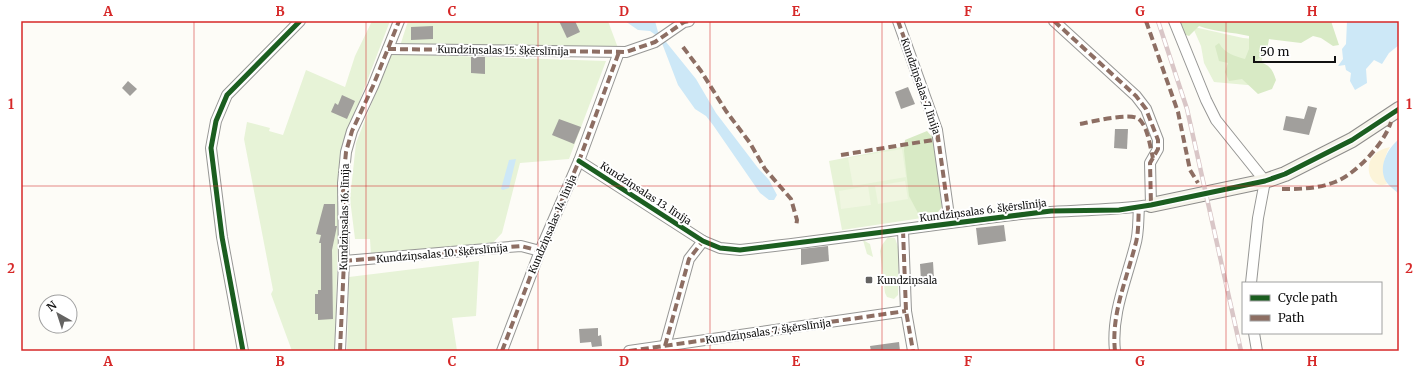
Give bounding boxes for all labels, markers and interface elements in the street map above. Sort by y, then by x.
text: A [102,3,113,20]
text: B [275,3,285,20]
text: C [448,3,457,20]
text: D [619,3,629,20]
text: E [792,3,801,20]
text: F [964,3,972,20]
text: G [1135,3,1145,20]
text: H [1307,3,1318,20]
street label: Kundziņsalas 7. līnija [898,36,943,137]
scale bar [1254,38,1335,64]
street label: Kundziņsalas 15. šķērslīnija [437,43,569,58]
text: 50 m [1260,44,1289,59]
text: 1 [8,96,14,113]
text: 1 [1406,96,1412,113]
street label: Kundziņsalas 13. līnija [598,159,694,228]
street label: Kundziņsalas 16. līnija [337,163,352,270]
street label: Kundziņsalas 14. līnija [526,172,580,276]
street label: Kundziņsalas 6. šķērslīnija [919,196,1048,225]
street label: Kundziņsalas 10. šķērslīnija [376,241,509,266]
text: 2 [7,260,15,277]
text: 2 [1405,260,1413,277]
place label: Kundziņsala [877,274,938,287]
marker: Kundziņsala [864,275,874,285]
legend [1242,282,1382,334]
text: Cycle path [1278,290,1338,305]
north arrow [38,294,78,334]
text: N [44,298,60,314]
text: Path [1278,310,1304,325]
street label: Kundziņsalas 7. šķērslīnija [705,316,832,347]
text: A [102,353,113,370]
text: B [275,353,285,370]
text: C [448,353,457,370]
text: D [619,353,629,370]
text: E [792,353,801,370]
text: F [964,353,972,370]
text: G [1135,353,1145,370]
text: H [1307,353,1318,370]

